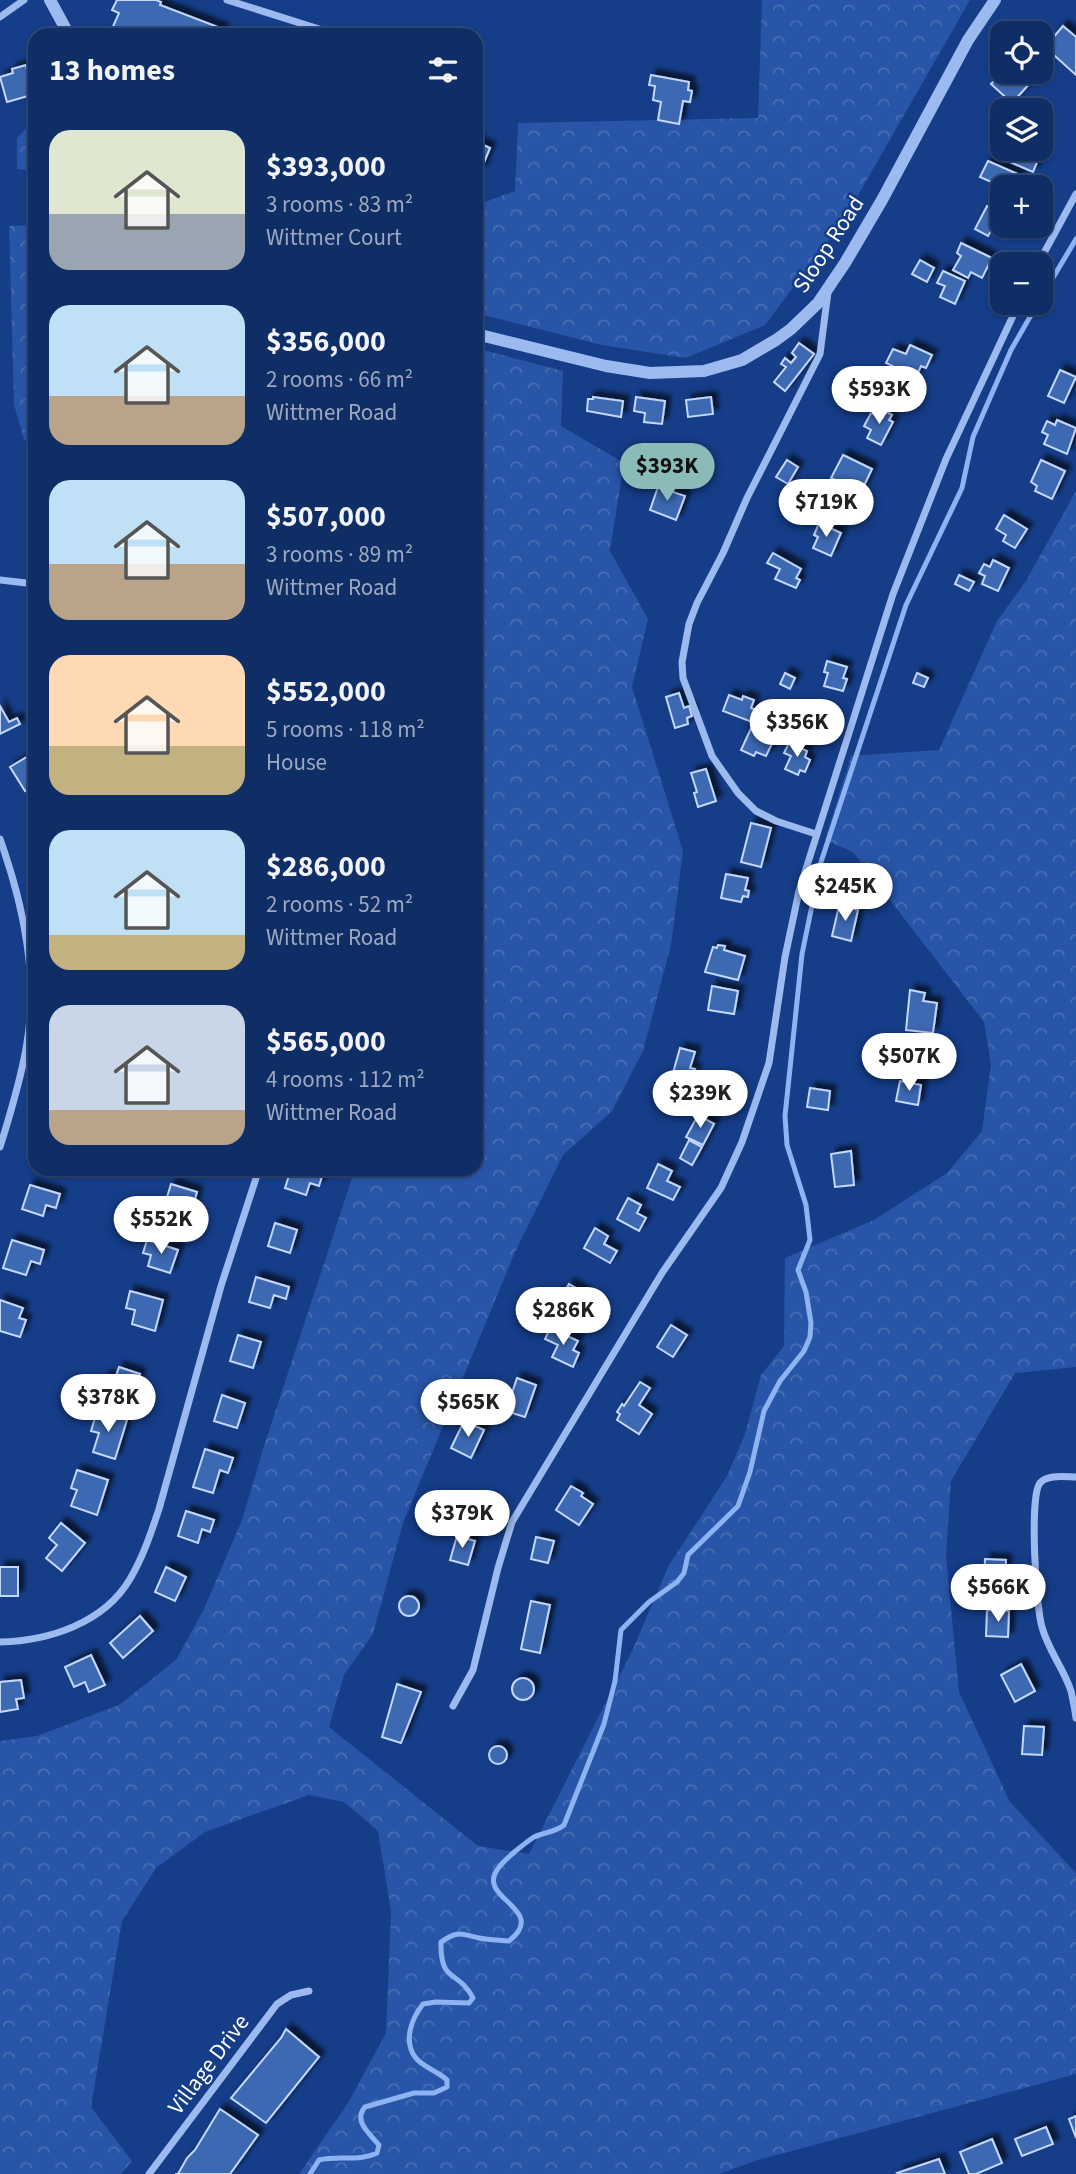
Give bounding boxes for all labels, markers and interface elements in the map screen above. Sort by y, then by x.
map controls [990,21,1053,315]
button: locate [990,21,1053,84]
text: 13 homes [49,49,175,92]
icon: filters [424,51,462,89]
button: layers [990,98,1053,161]
text: $393,000 [266,145,386,188]
icon: home [105,158,189,242]
button: + [990,175,1053,238]
text: 3 rooms · 83 m² [266,188,413,221]
street label: Sloop Road [785,189,872,299]
text: Wittmer Court [266,221,402,254]
button: − [990,252,1053,315]
text: $356,000 [266,320,386,363]
icon: home [105,333,189,417]
text: 2 rooms · 66 m² [266,363,413,396]
pin: $593K [830,366,928,426]
text: $593K [848,372,910,405]
text: Wittmer Road [266,396,397,429]
pin: $393K [618,444,716,503]
text: $393K [636,449,698,482]
pin: $719K [777,480,875,539]
text: $719K [795,485,857,518]
text: $507,000 [266,495,386,538]
icon: home [105,508,189,592]
text: 3 rooms · 89 m² [266,538,413,571]
text: Wittmer Road [266,571,397,604]
text: $552,000 [266,670,386,713]
icon: home [105,683,189,767]
pin: $356K [748,700,846,759]
text: $356K [766,705,828,738]
text: 5 rooms · 118 m² [266,713,425,746]
text: House [266,746,327,779]
text: $286,000 [266,845,386,888]
icon: home [105,858,189,942]
pin: $245K [796,864,894,923]
text: $245K [814,869,876,902]
text: 2 rooms · 52 m² [266,888,413,921]
text: Wittmer Road [266,921,397,954]
text: $565,000 [266,1020,386,1063]
icon: home [105,1033,189,1117]
pin: $507K [860,1034,958,1093]
text: $507K [878,1039,940,1072]
text: 4 rooms · 112 m² [266,1063,425,1096]
pin: $239K [651,1070,749,1130]
text: $239K [669,1076,731,1109]
text: Wittmer Road [266,1096,397,1129]
pin: $552K [112,1196,210,1256]
text: $552K [130,1202,192,1235]
pin: $286K [514,1288,612,1347]
text: $286K [532,1293,594,1326]
pin: $378K [59,1374,157,1434]
text: $378K [77,1380,139,1413]
pin: $565K [419,1380,517,1439]
text: $565K [437,1385,499,1418]
pin: $379K [413,1490,511,1550]
text: $379K [431,1496,493,1529]
pin: $566K [949,1564,1047,1624]
text: $566K [967,1570,1029,1603]
street label: Village Drive [160,2007,257,2121]

